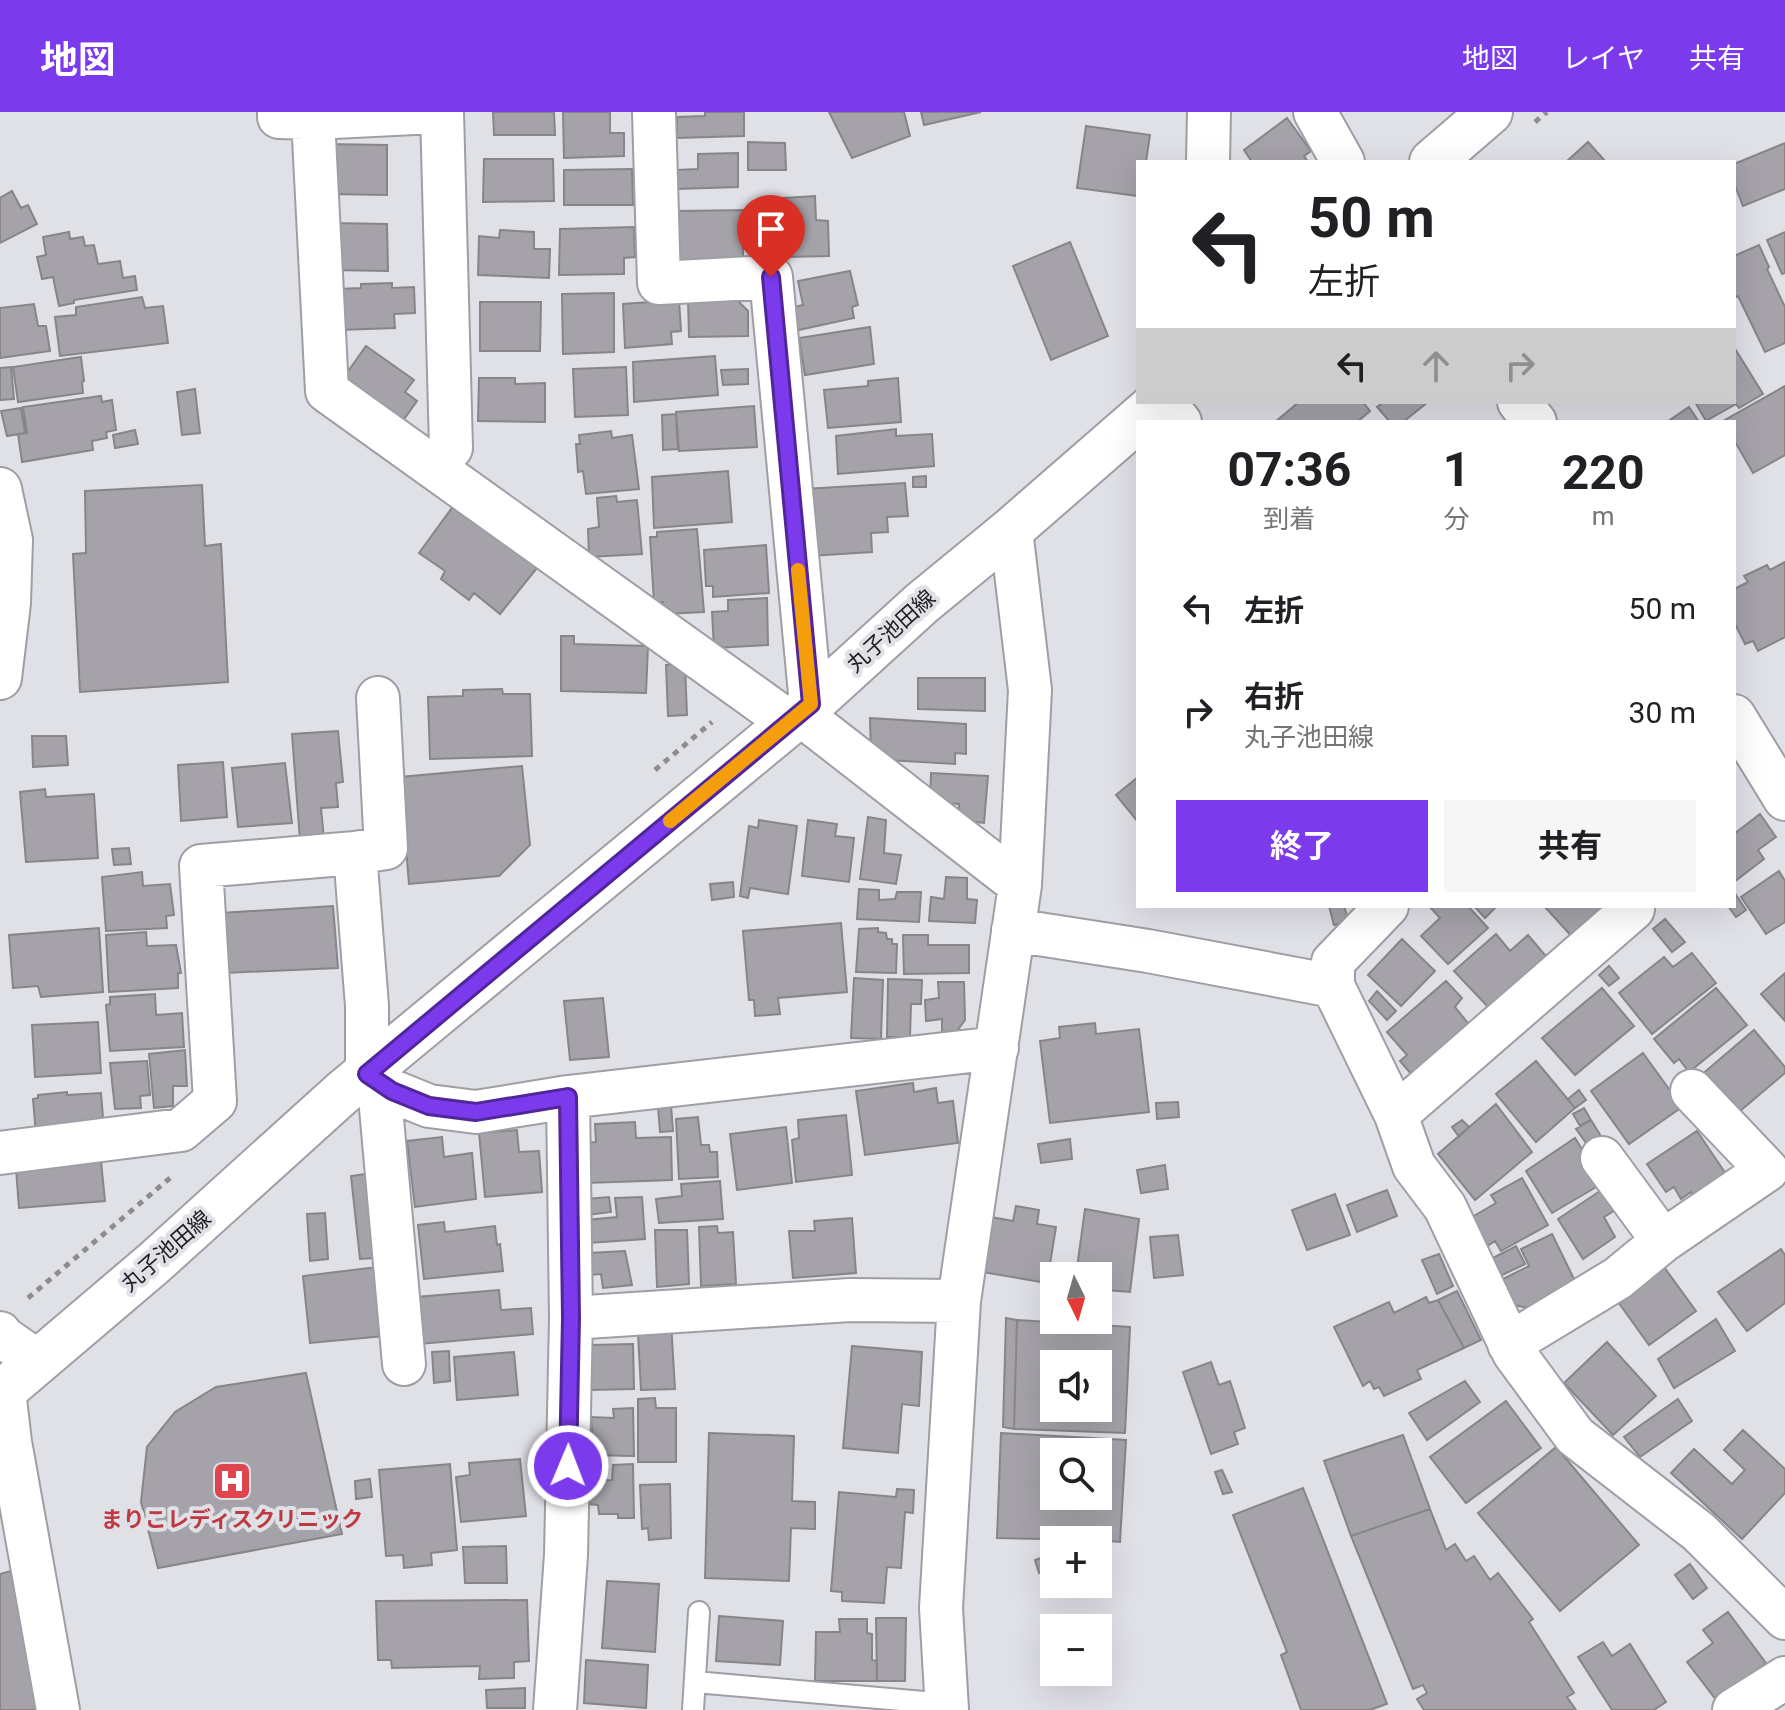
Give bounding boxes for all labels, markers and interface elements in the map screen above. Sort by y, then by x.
text: 地図 [40,38,116,82]
text: 地図 [1462,42,1518,75]
text: レイヤ [1562,42,1645,75]
text: 共有 [1689,42,1745,75]
text: 50 m [1308,185,1435,251]
icon: left [1176,192,1280,296]
pin [737,195,805,277]
icon: arrive [749,207,793,251]
text: 左折 [1308,261,1380,303]
icon: left [1330,344,1374,388]
icon: ahead [1414,344,1458,388]
icon: right [1498,344,1542,388]
text: 07:36 [1228,441,1351,498]
text: 1 [1443,441,1470,498]
text: 220 [1562,444,1644,501]
text: m [1592,501,1615,531]
text: 到着 [1263,504,1315,534]
text: 分 [1444,504,1470,534]
street label: 丸子池田線 [842,585,940,677]
icon: left [1176,586,1220,630]
text: 50 m [1629,591,1696,626]
text: 左折 [1244,593,1304,628]
text: 右折 [1244,679,1304,714]
icon: right [1176,690,1220,734]
text: 30 m [1629,695,1696,730]
text: 丸子池田線 [1244,722,1374,752]
button: 終了 [1176,800,1428,892]
button: 共有 [1444,800,1696,892]
street label: 丸子池田線 [116,1205,216,1297]
north arrow [1040,1262,1112,1334]
map controls [1040,1262,1112,1686]
button: sound [1040,1350,1112,1422]
position arrow [526,1424,610,1508]
button: search [1040,1438,1112,1510]
hospital icon: まりこレディスクリニック [211,1460,253,1502]
place label: まりこレディスクリニック [101,1507,363,1532]
button: + [1040,1526,1112,1598]
button: − [1040,1614,1112,1686]

